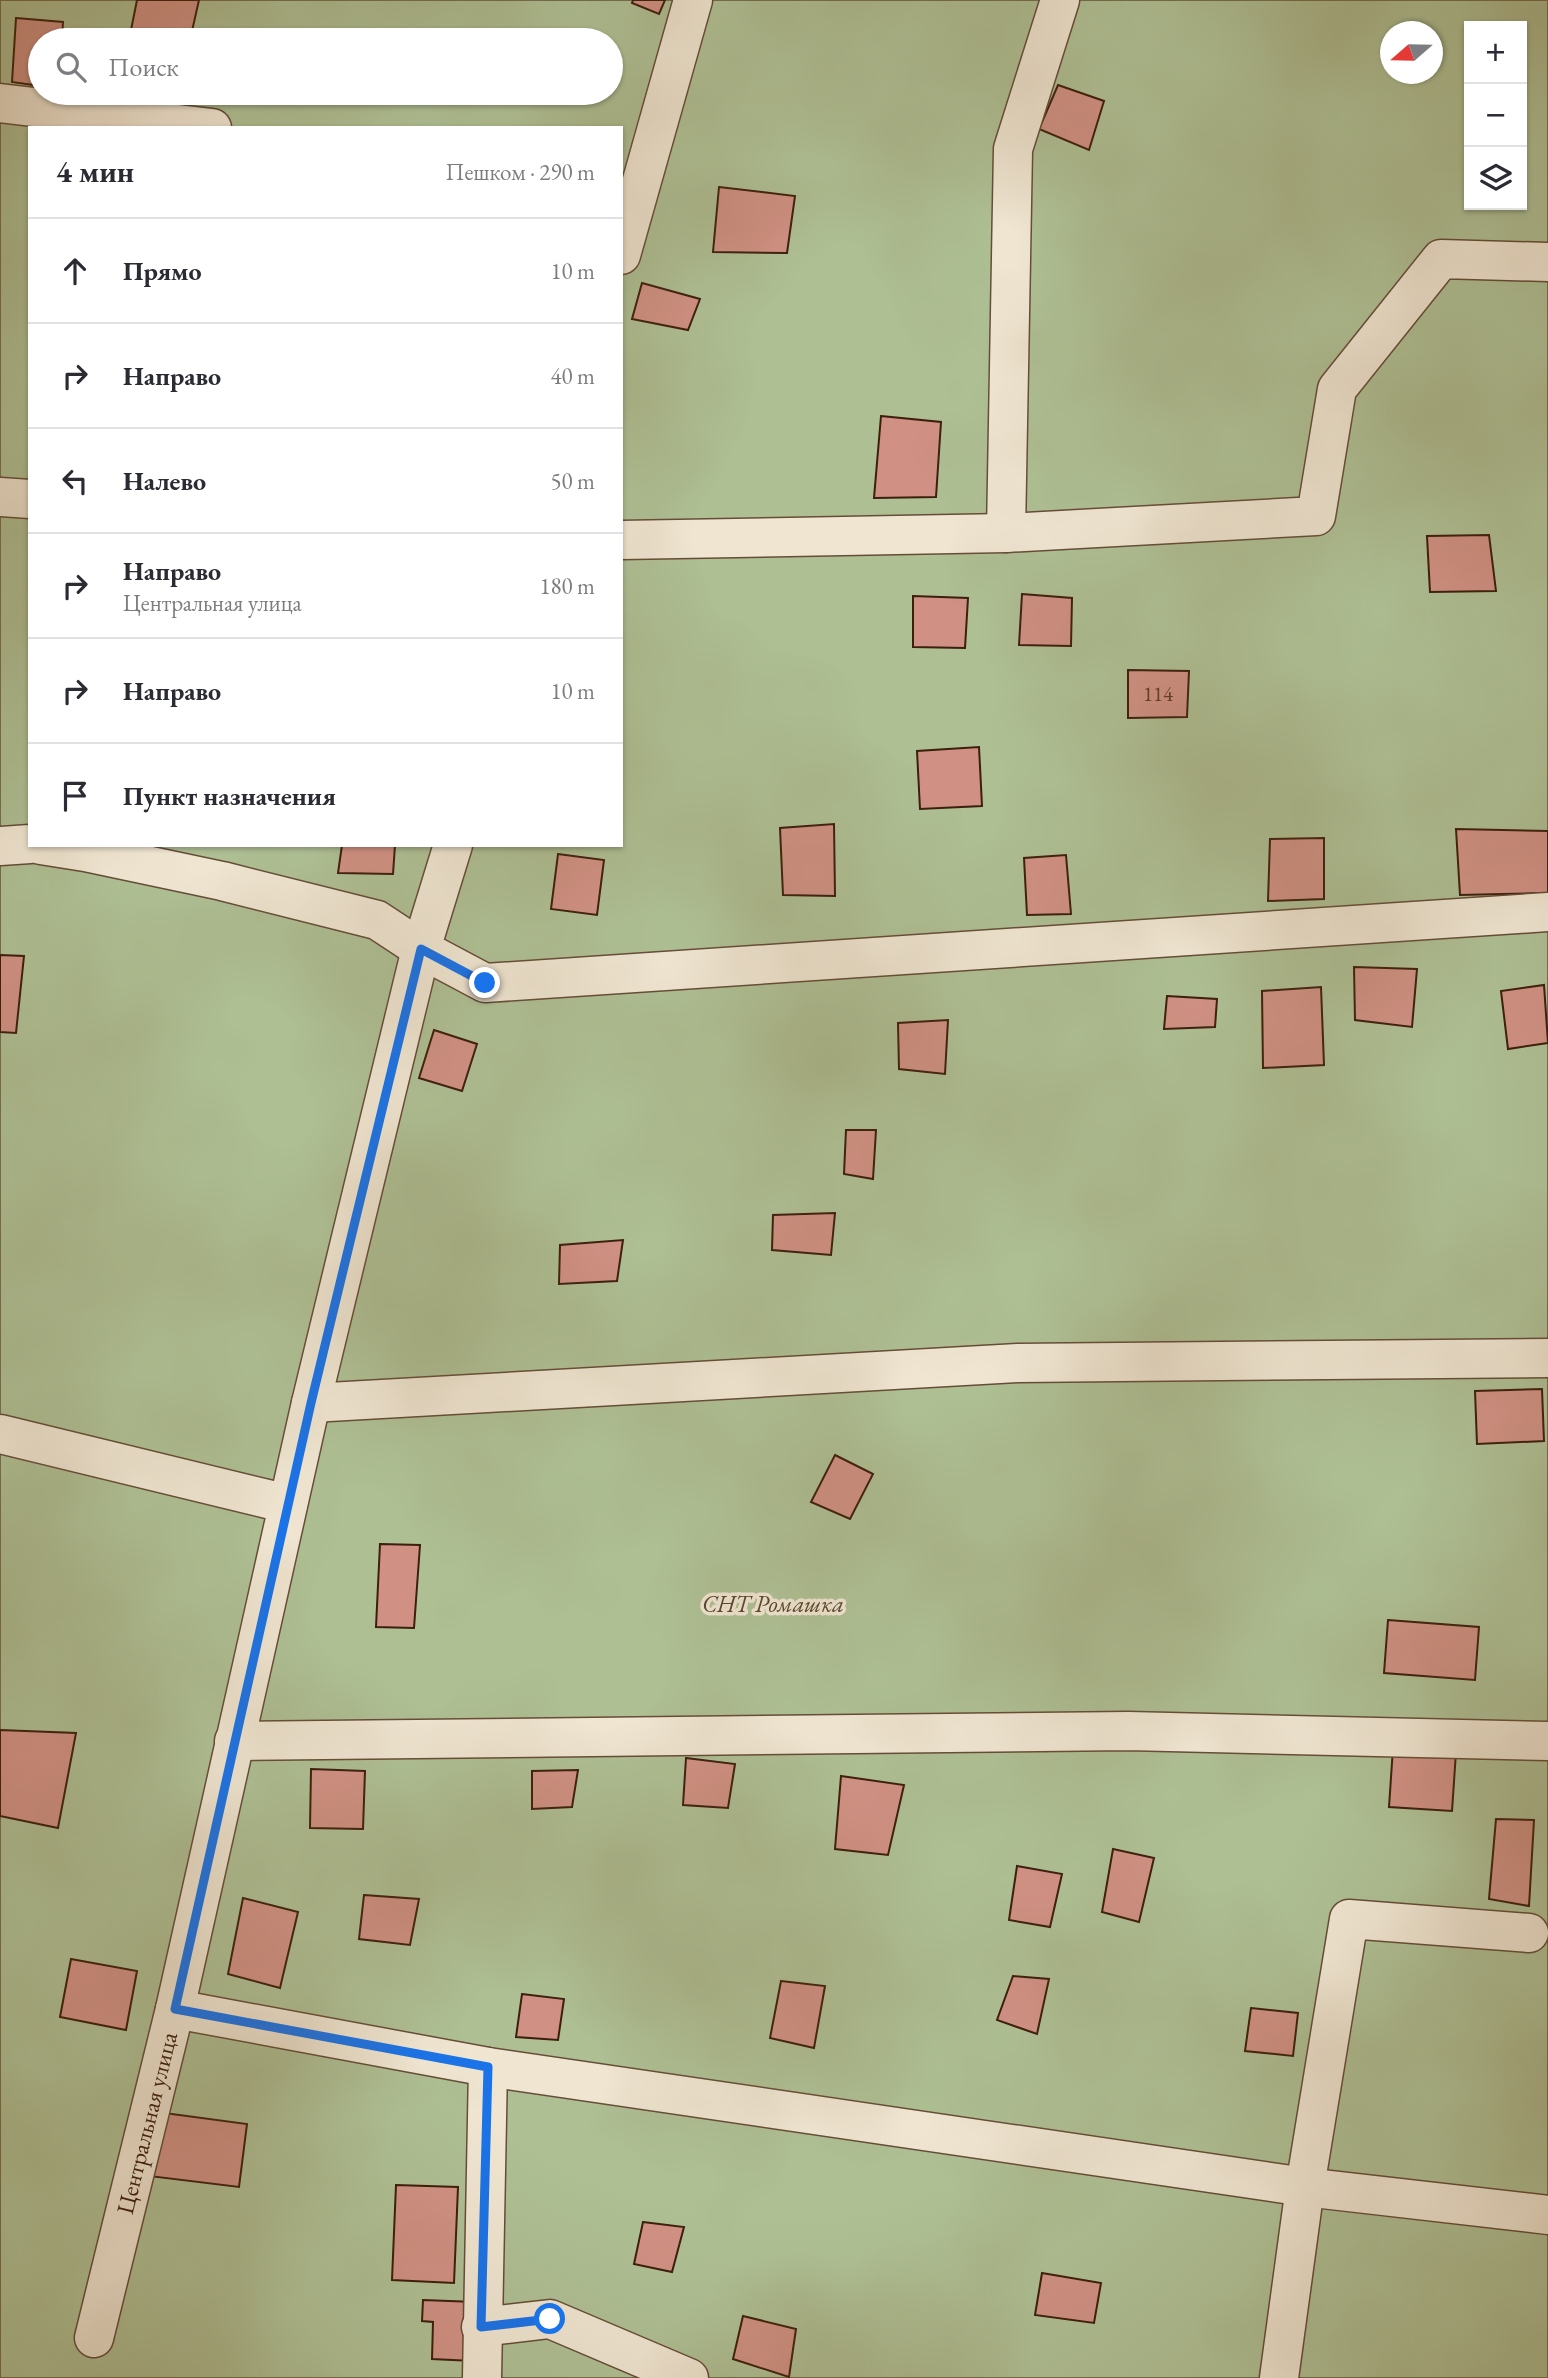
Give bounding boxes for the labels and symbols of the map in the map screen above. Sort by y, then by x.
north arrow [1380,21,1443,84]
house number: 114 [1143,680,1174,707]
route end [469,967,500,998]
park label: СНТ Ромашка [702,1588,844,1619]
street label: Центральная улица [109,2028,184,2217]
route start [534,2303,565,2334]

